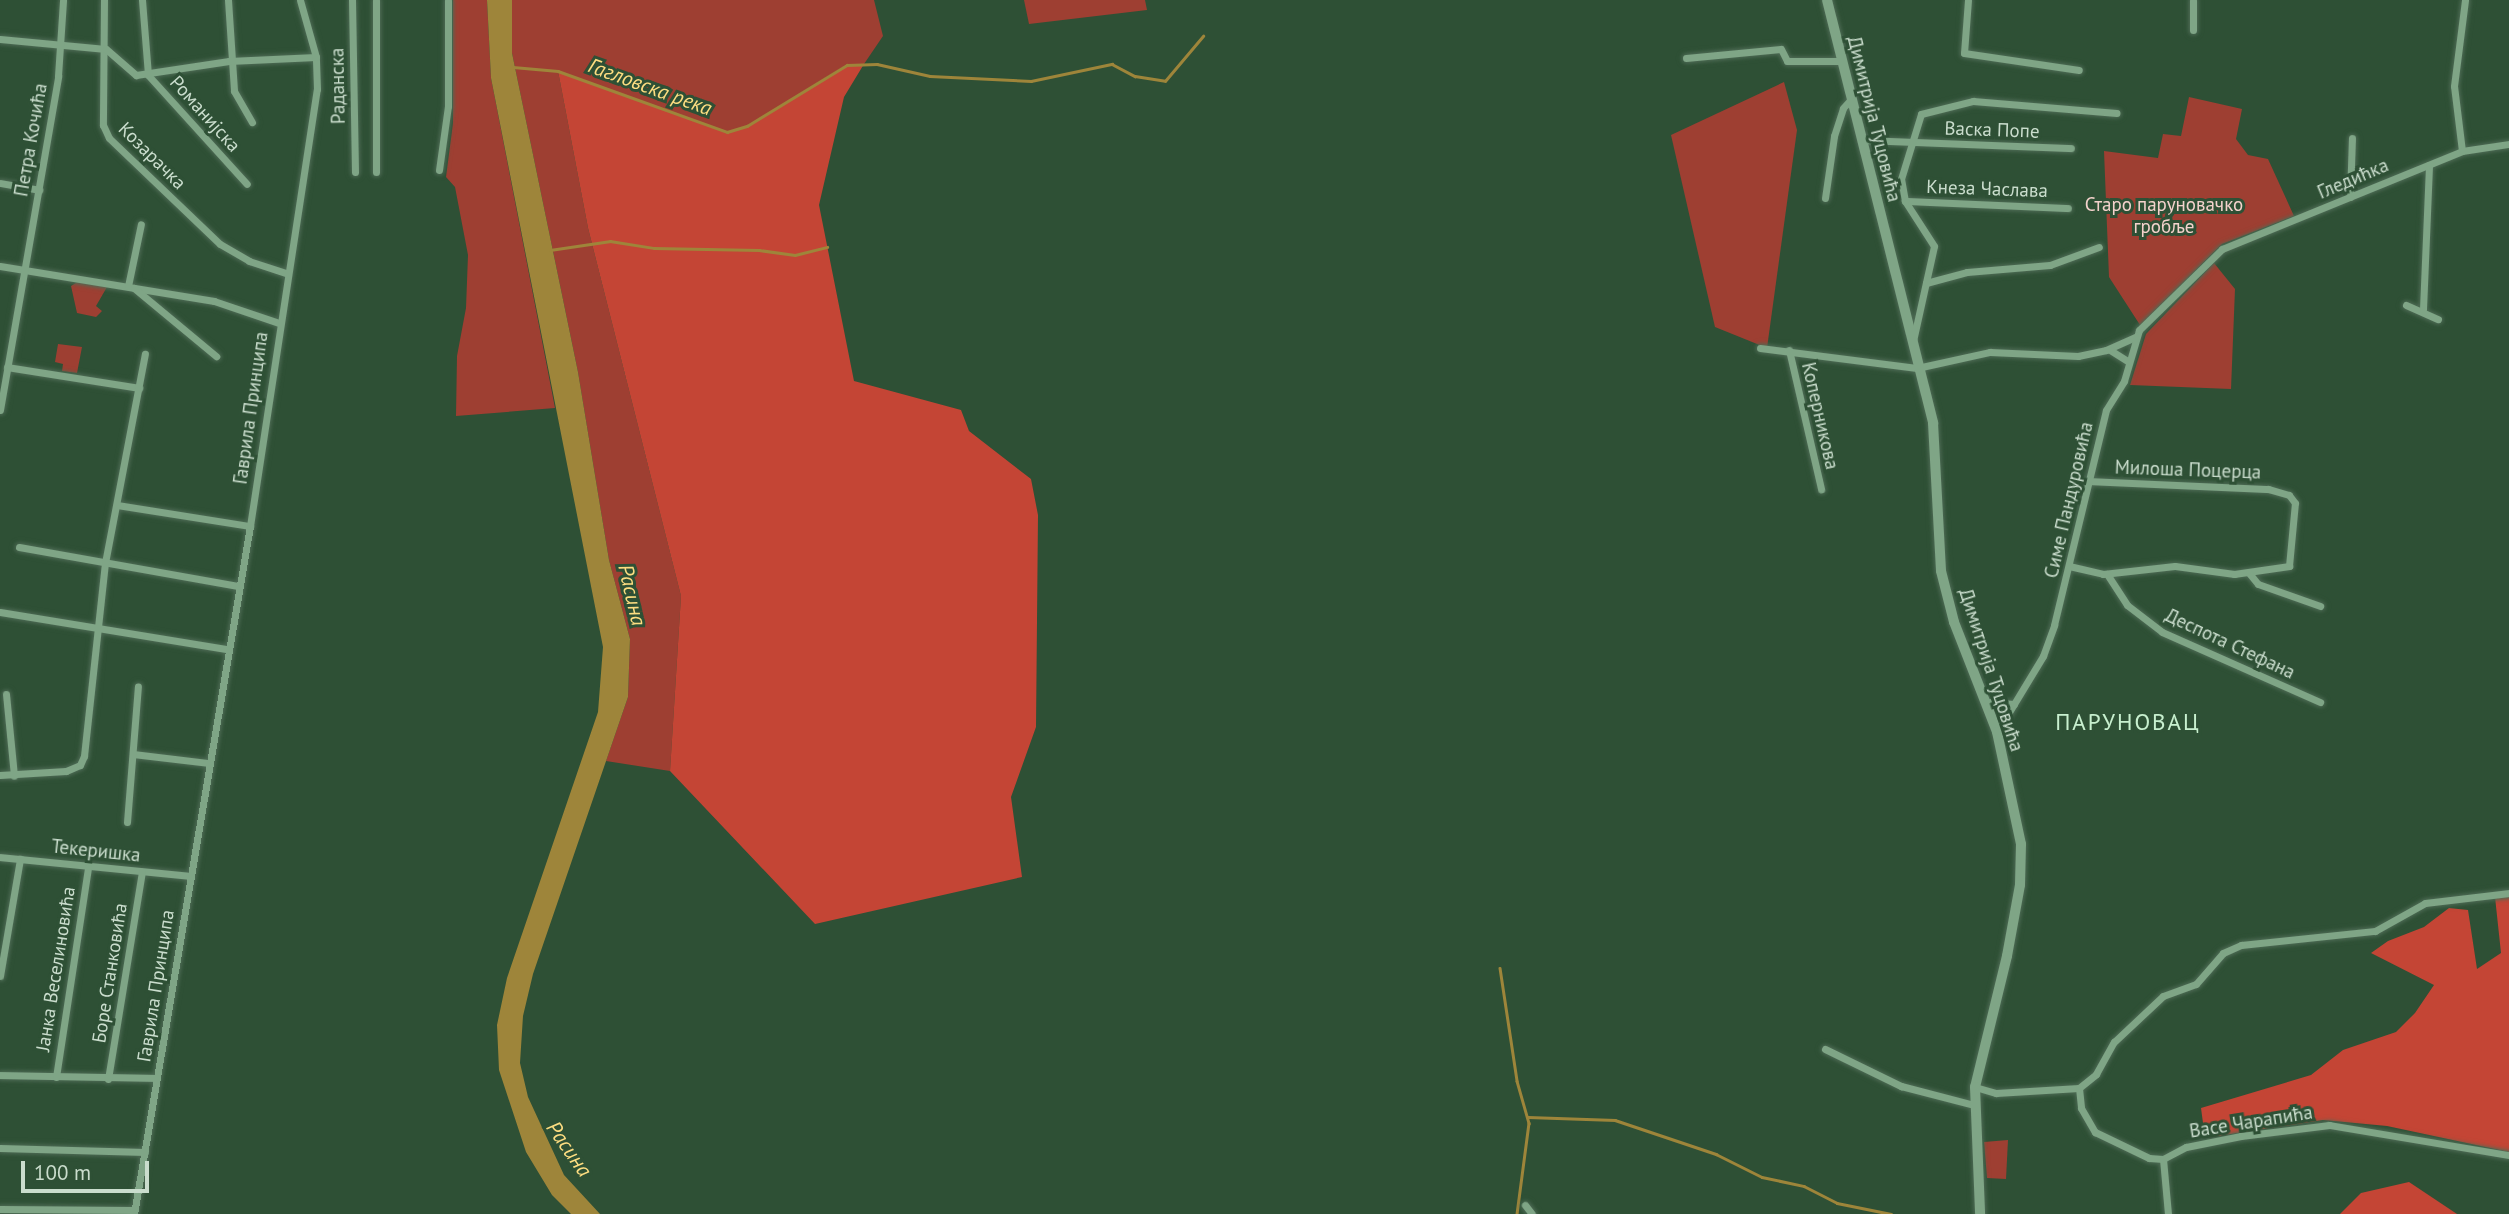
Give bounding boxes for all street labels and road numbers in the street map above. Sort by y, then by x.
street label: Димитрија Туцовића [1842,33,1906,205]
street label: Раданска [326,48,350,124]
street label: Романијска [165,71,245,157]
street label: Петра Кочића [10,82,52,198]
street label: Васка Попе [1944,117,2040,143]
street label: Козарачка [114,118,190,194]
street label: Гледићка [2314,154,2392,204]
street label: Кнеза Часлава [1926,175,2048,203]
street label: Гаврила Принципа [229,330,273,486]
street label: Коперникова [1797,360,1843,472]
street label: Симе Пандуровића [2040,420,2098,580]
street label: Милоша Поцерца [2114,456,2262,484]
street label: Димитрија Туцовића [1954,585,2028,755]
street label: Деспота Стефана [2161,604,2299,684]
street label: Текеришка [50,835,142,867]
street label: Јанка Веселиновића [32,885,80,1053]
street label: Боре Станковића [88,901,132,1045]
street label: Гаврила Принципа [133,908,179,1064]
street label: Васе Чарапића [2188,1101,2314,1143]

